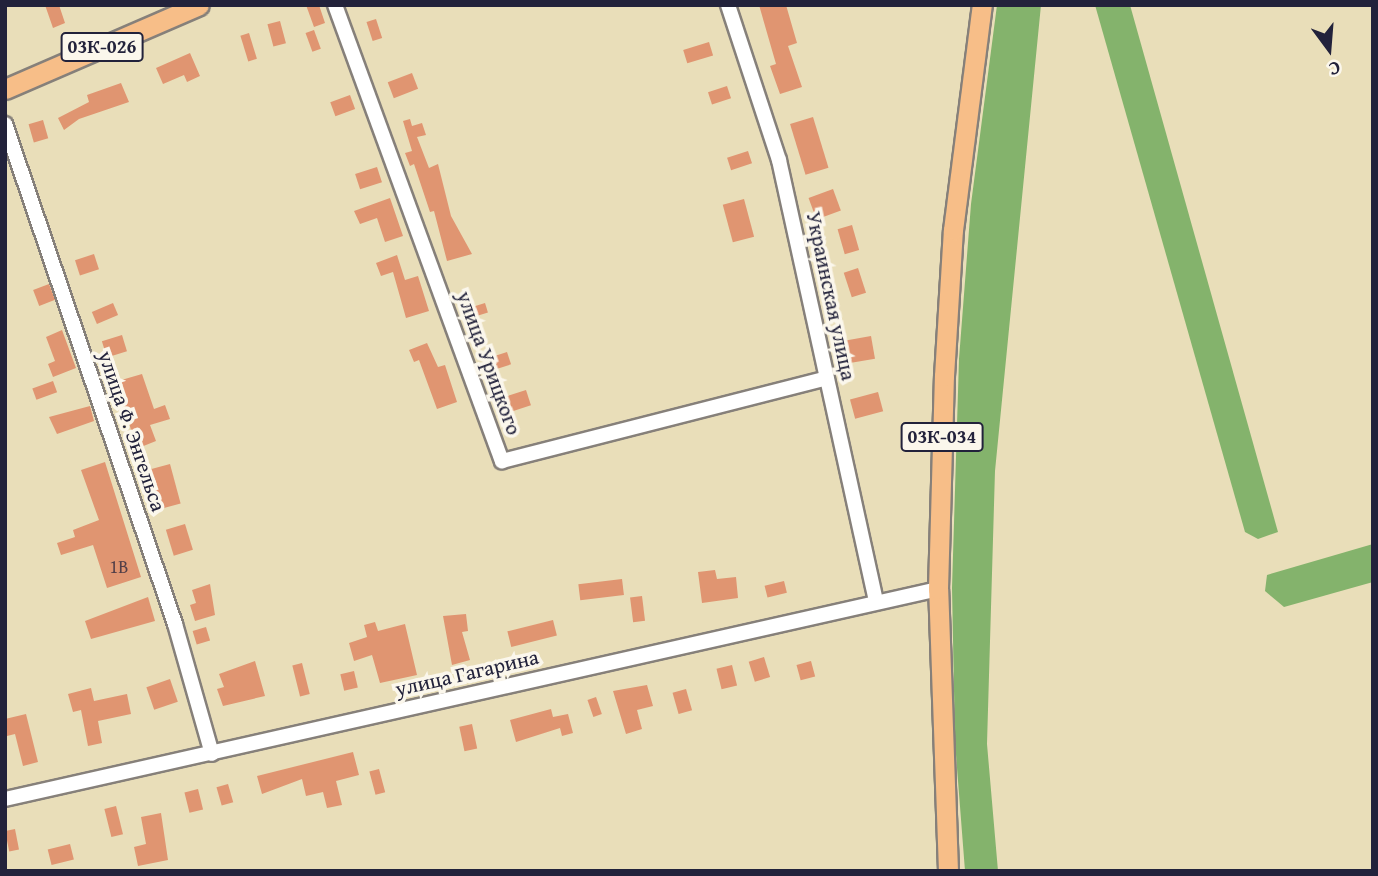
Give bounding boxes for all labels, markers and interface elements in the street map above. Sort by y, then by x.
north arrow [1294,14,1364,84]
road number: 03К-026 [60,32,144,62]
text: С [1326,54,1344,84]
street label: Украинская улица [801,209,861,383]
street label: улица Урицкого [451,288,527,438]
street label: улица Ф. Энгельса [93,347,171,515]
road number: 03К-034 [900,422,984,452]
house number: 1В [110,556,128,578]
street label: улица Гагарина [393,644,541,702]

